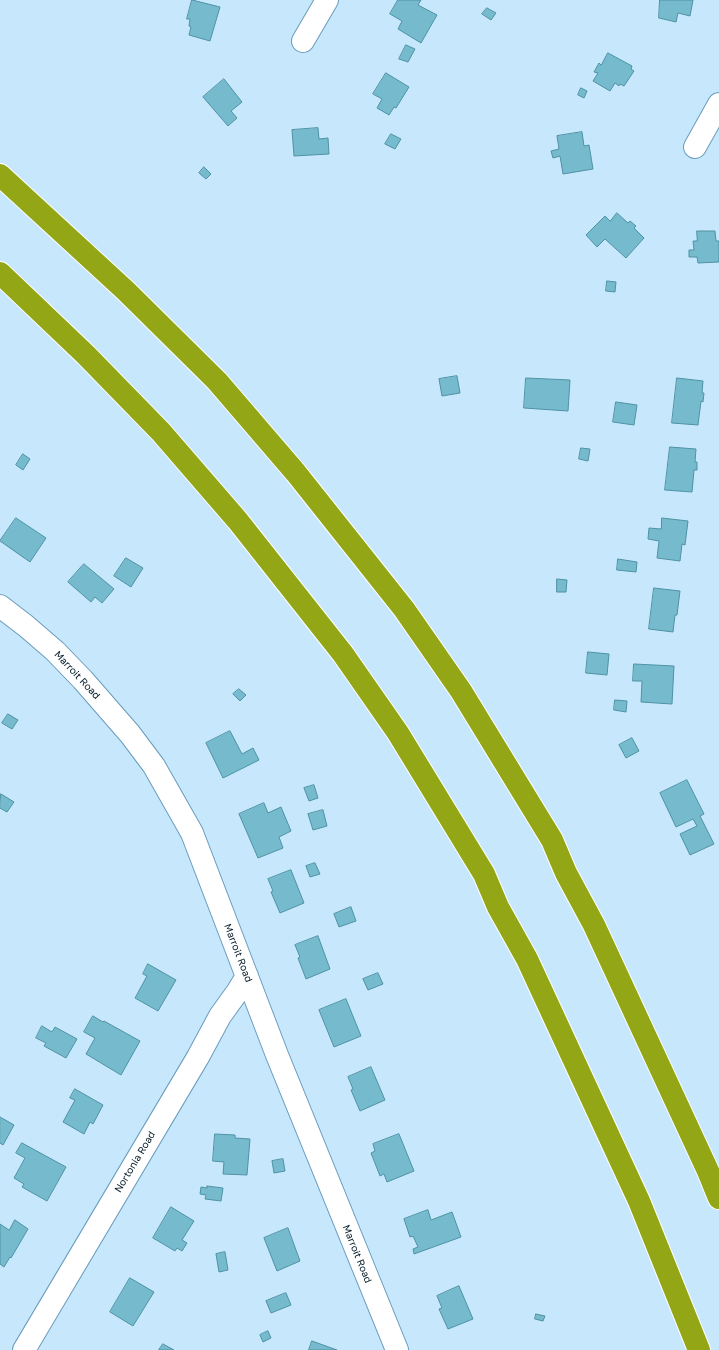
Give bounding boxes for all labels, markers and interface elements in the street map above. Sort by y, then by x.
street label: Marroit Road [52,648,102,702]
street label: Marroit Road [221,922,255,984]
street label: Nortonia Road [112,1129,158,1195]
street label: Marroit Road [340,1223,374,1285]

